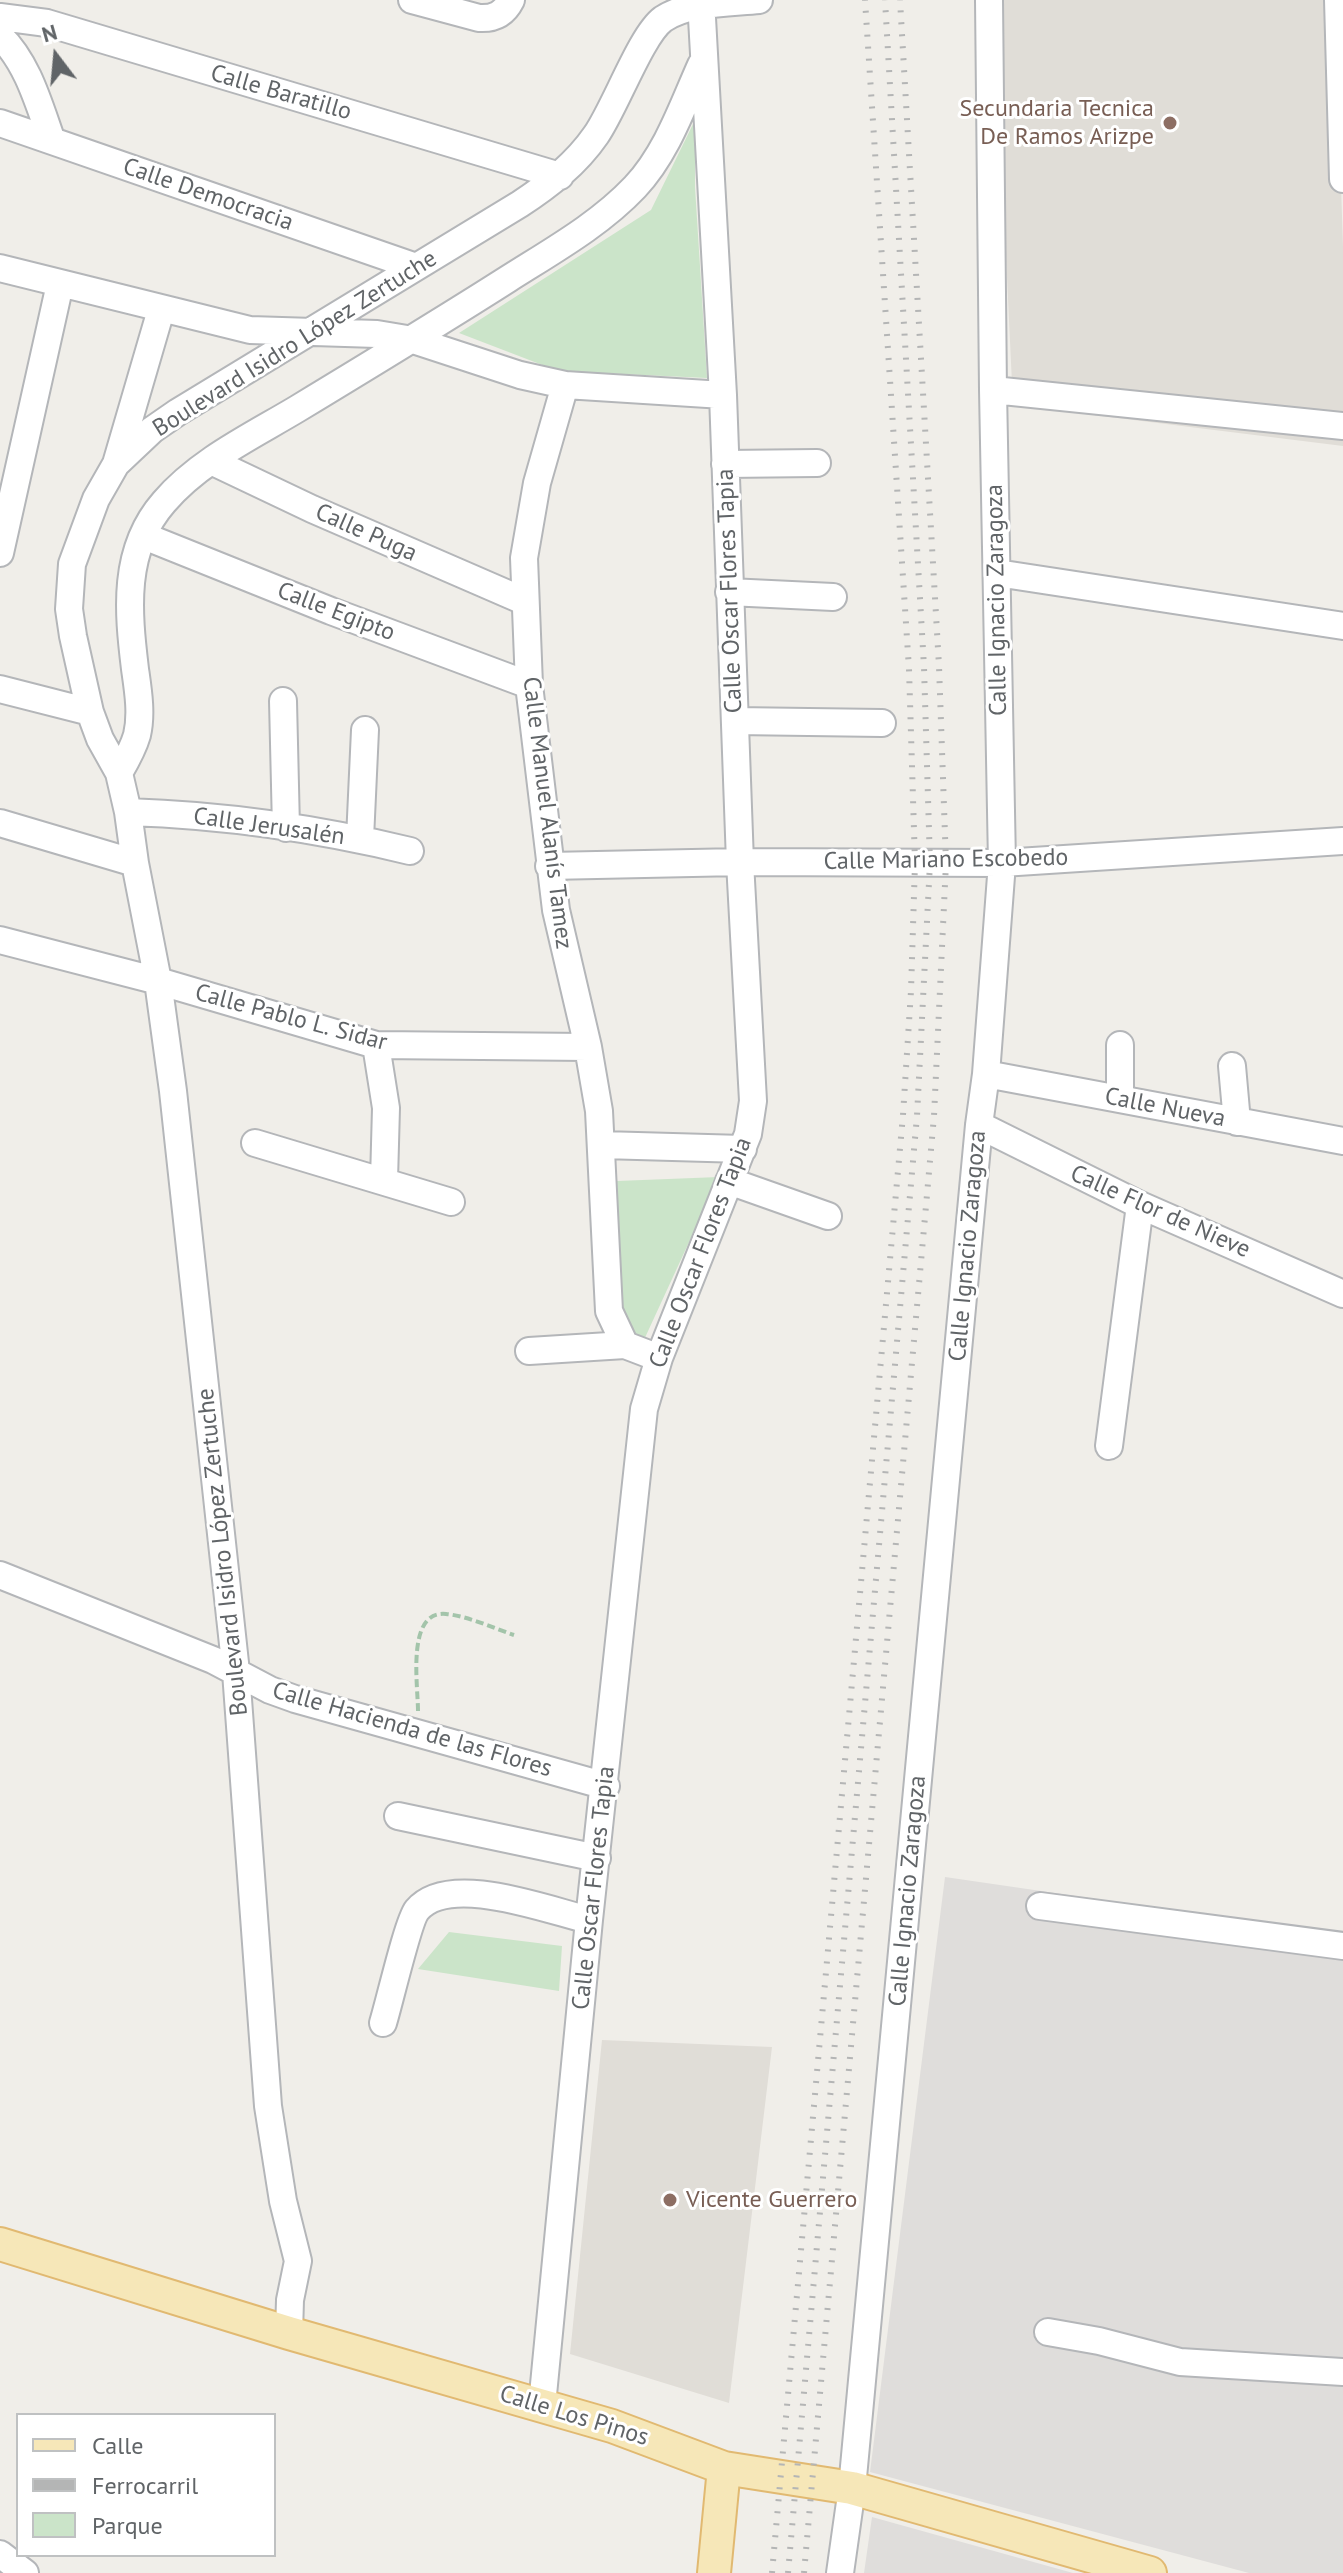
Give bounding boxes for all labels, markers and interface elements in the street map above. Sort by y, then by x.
north arrow [16,16,96,96]
text: N [39,17,60,48]
street label: Calle Baratillo [207,59,355,127]
place label: Secundaria Tecnica De Ramos Arizpe [959,95,1154,151]
marker: Secundaria Tecnica De Ramos Arizpe [1161,114,1179,132]
street label: Calle Democracia [119,152,297,238]
street label: Boulevard Isidro López Zertuche [148,245,442,443]
street label: Calle Oscar Flores Tapia [711,468,749,714]
street label: Calle Ignacio Zaragoza [981,484,1013,716]
street label: Calle Puga [311,498,421,568]
street label: Calle Egipto [273,576,399,648]
street label: Calle Manuel Alanís Tamez [516,675,578,951]
street label: Calle Jerusalén [192,802,346,852]
street label: Calle Mariano Escobedo [823,843,1069,877]
street label: Calle Pablo L. Sidar [192,979,390,1057]
street label: Calle Nueva [1102,1082,1228,1134]
street label: Calle Ignacio Zaragoza [944,1129,992,1363]
street label: Calle Oscar Flores Tapia [644,1134,758,1372]
street label: Calle Flor de Nieve [1066,1159,1254,1265]
street label: Boulevard Isidro López Zertuche [191,1387,255,1717]
street label: Calle Hacienda de las Flores [269,1676,555,1784]
street label: Calle Oscar Flores Tapia [567,1765,621,2011]
street label: Calle Ignacio Zaragoza [884,1774,932,2008]
place label: Vicente Guerrero [686,2186,857,2214]
marker: Vicente Guerrero [661,2191,679,2209]
street label: Calle Los Pinos [496,2380,652,2452]
legend [16,2413,276,2557]
text: Calle [92,2430,143,2461]
text: Ferrocarril [92,2470,198,2501]
text: Parque [92,2510,163,2541]

